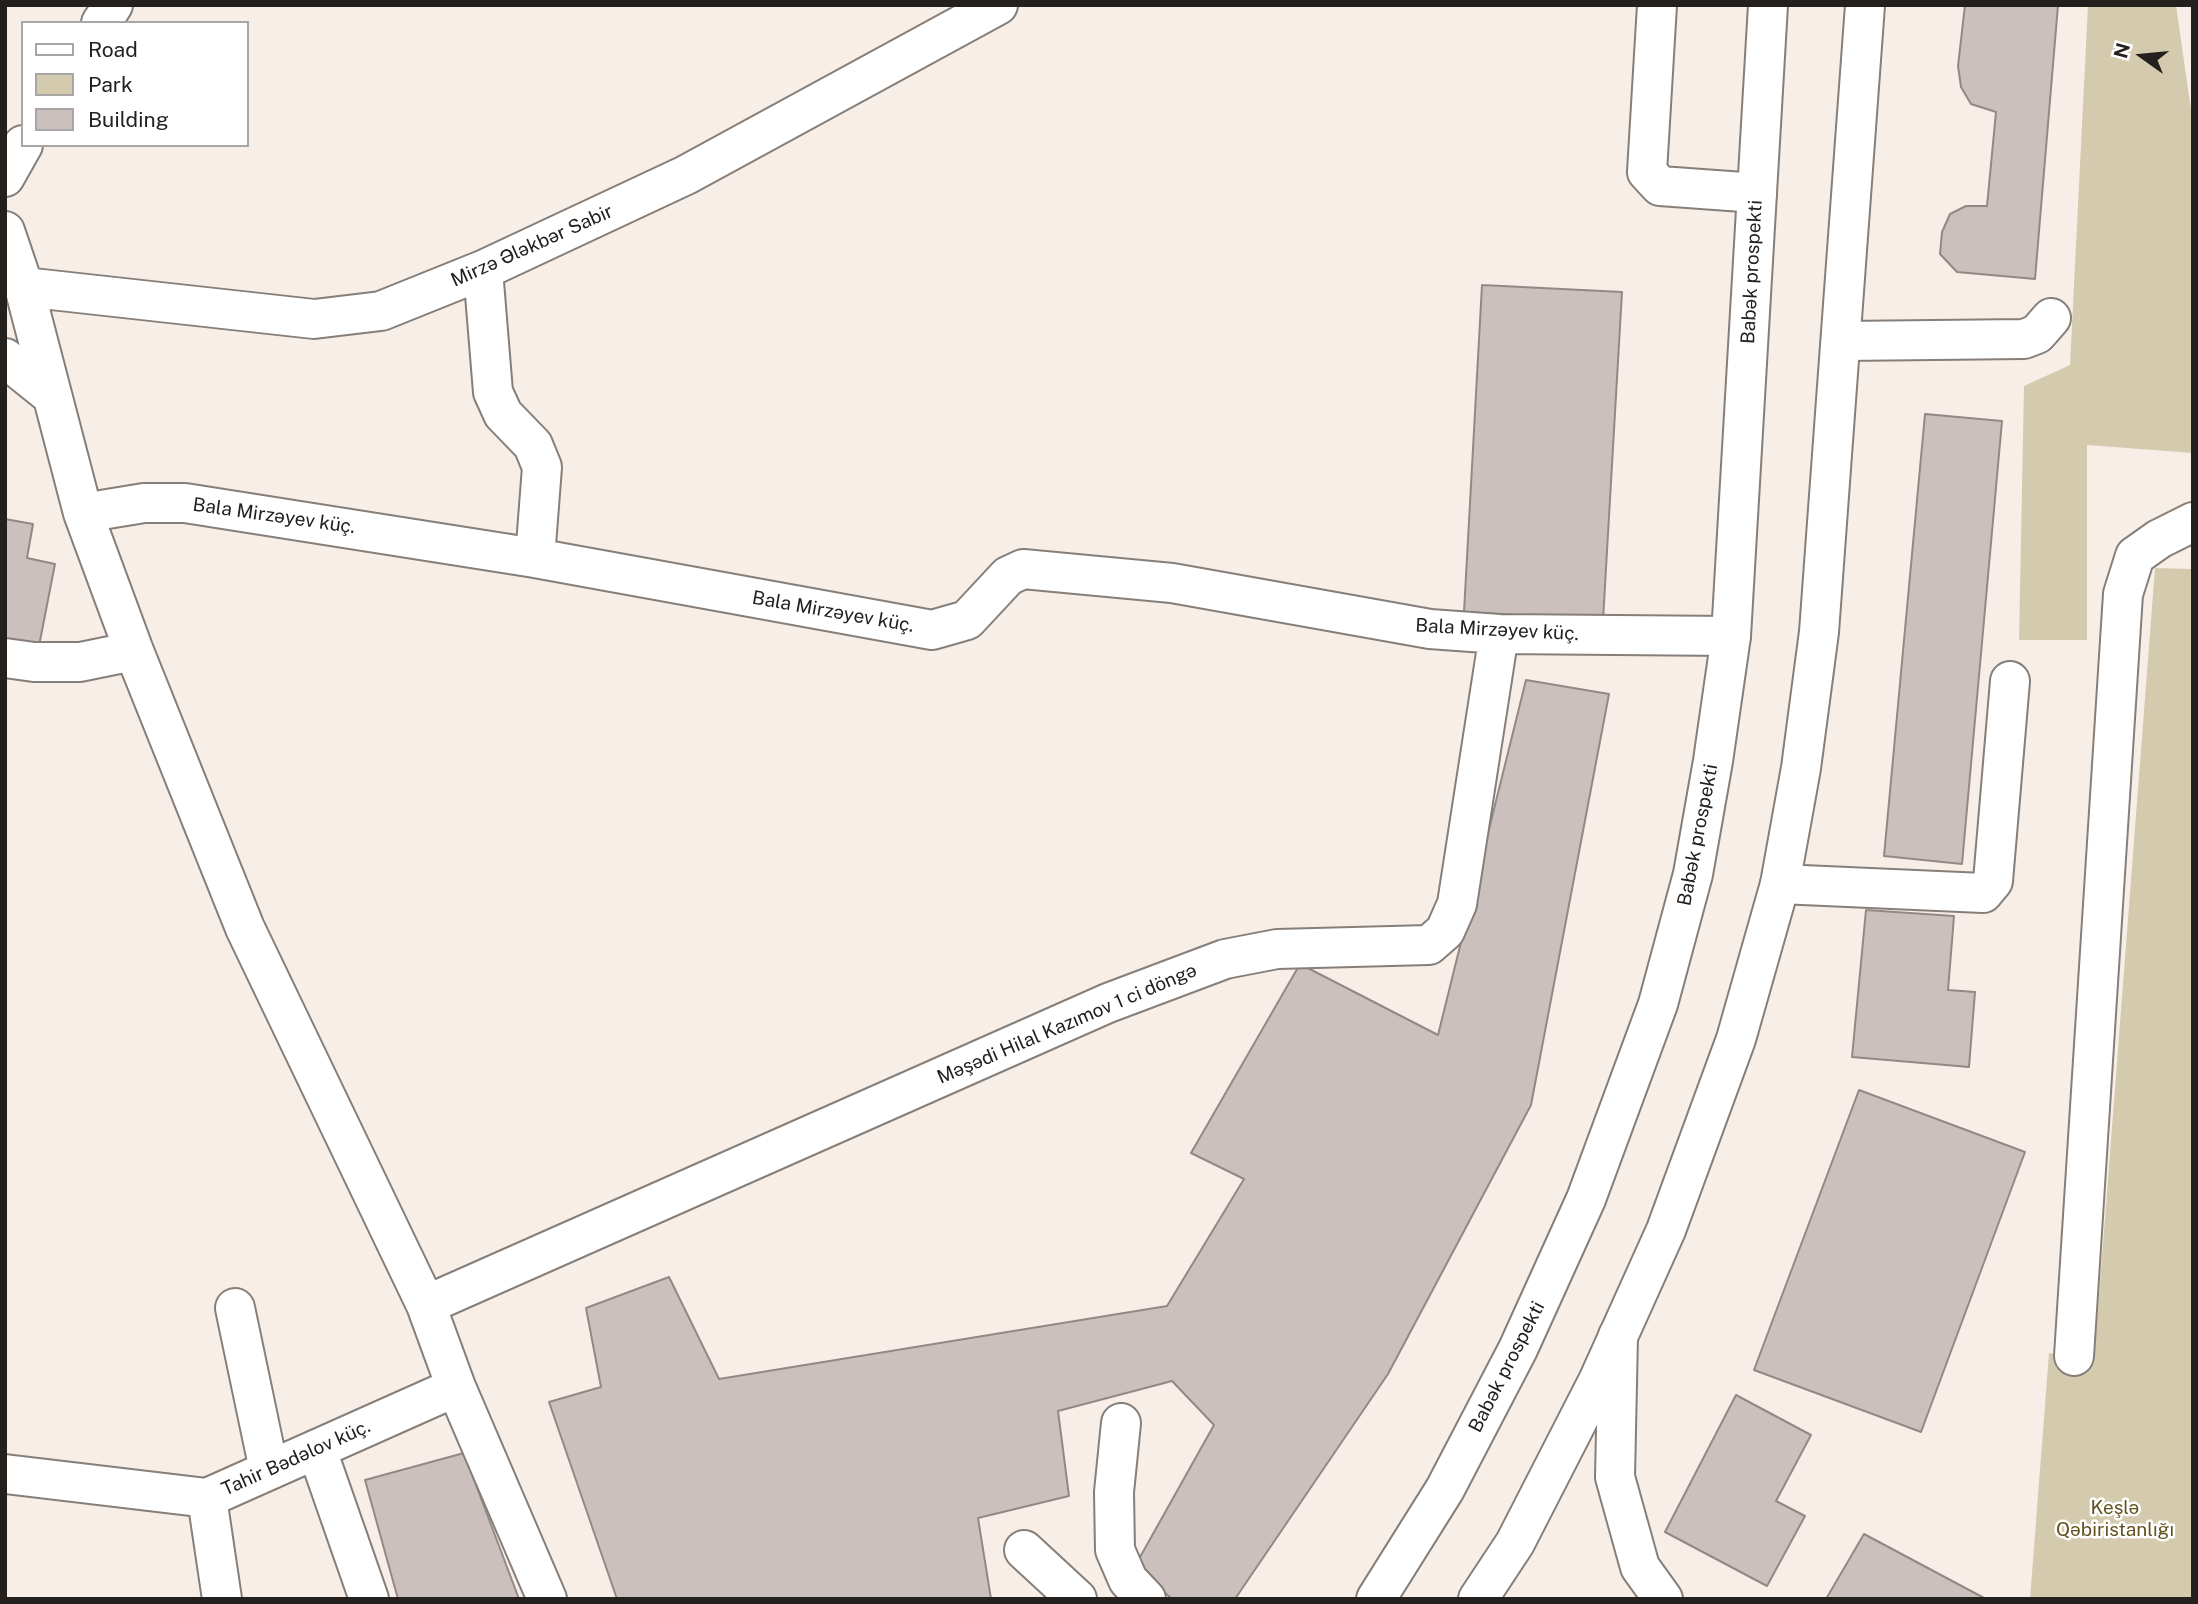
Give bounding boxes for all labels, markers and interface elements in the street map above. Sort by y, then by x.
legend [21,21,248,147]
north arrow [2107,21,2177,91]
text: Road [88,37,138,62]
text: N [2109,41,2134,61]
text: Park [88,72,133,97]
text: Building [88,107,169,132]
street label: Babək prospekti [1737,199,1767,345]
street label: Mirzə Ələkbər Sabir [447,200,617,292]
street label: Bala Mirzəyev küç. [191,493,357,539]
street label: Bala Mirzəyev küç. [750,587,916,637]
street label: Bala Mirzəyev küç. [1415,614,1579,646]
street label: Babək prospekti [1673,762,1723,908]
street label: Məşədi Hilal Kazımov 1 ci döngə [934,959,1200,1089]
street label: Babək prospekti [1464,1298,1550,1436]
street label: Tahir Bədəlov küç. [218,1415,374,1501]
park label: Keşlə Qəbiristanlığı [2056,1497,2174,1541]

